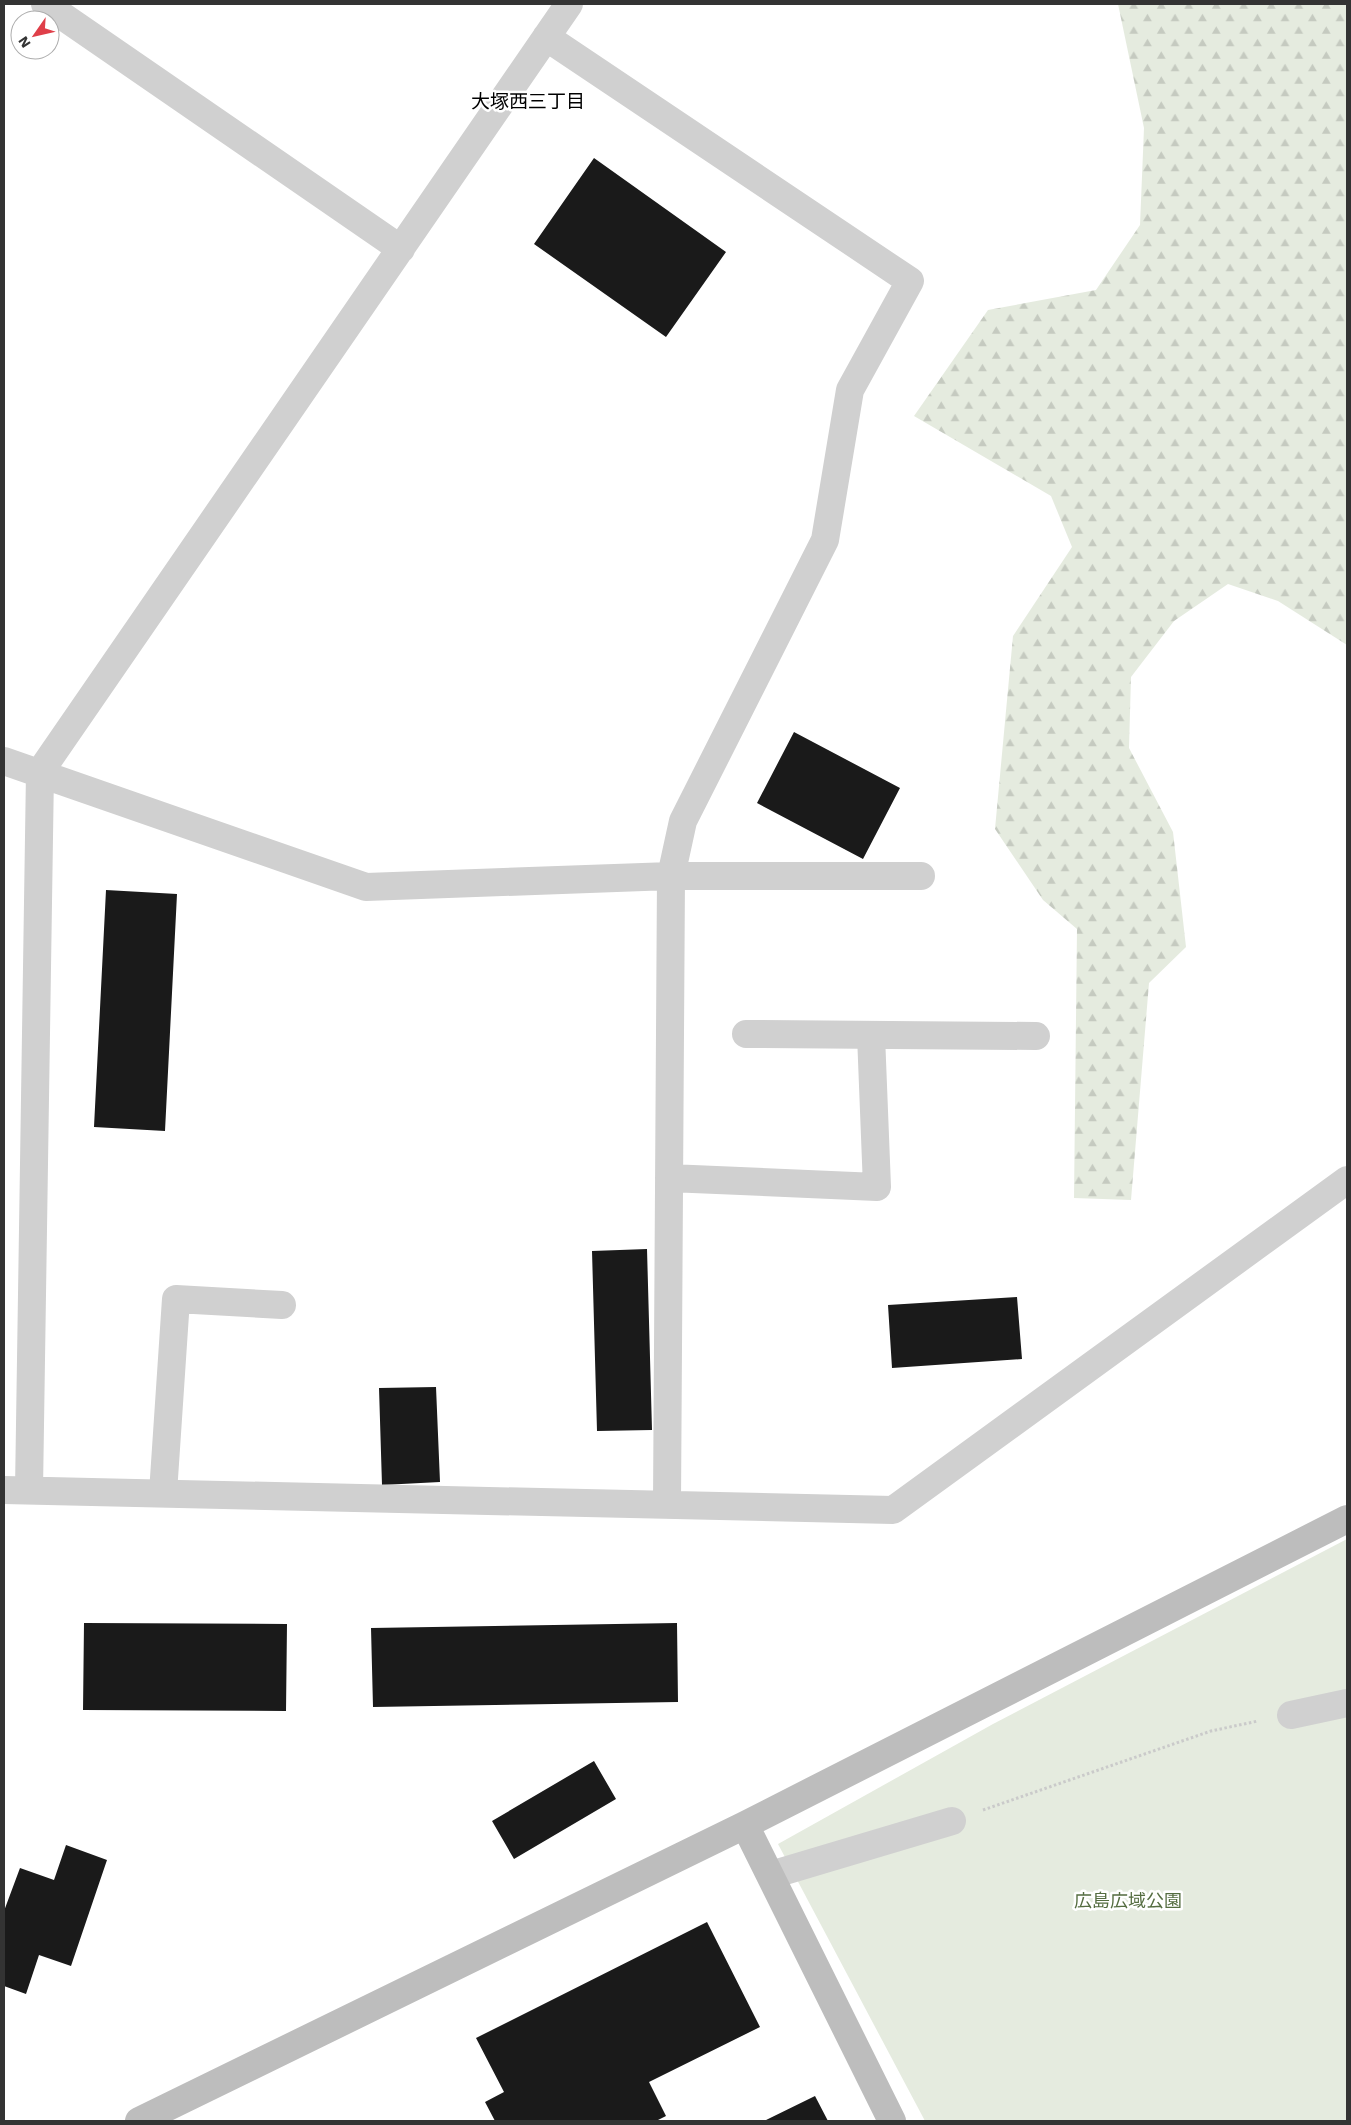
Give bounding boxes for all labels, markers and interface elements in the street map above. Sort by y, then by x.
north arrow [10,10,60,60]
text: N [15,33,34,51]
district label: 大塚西三丁目 [471,90,585,113]
park label: 広島広域公園 [1074,1890,1182,1911]

